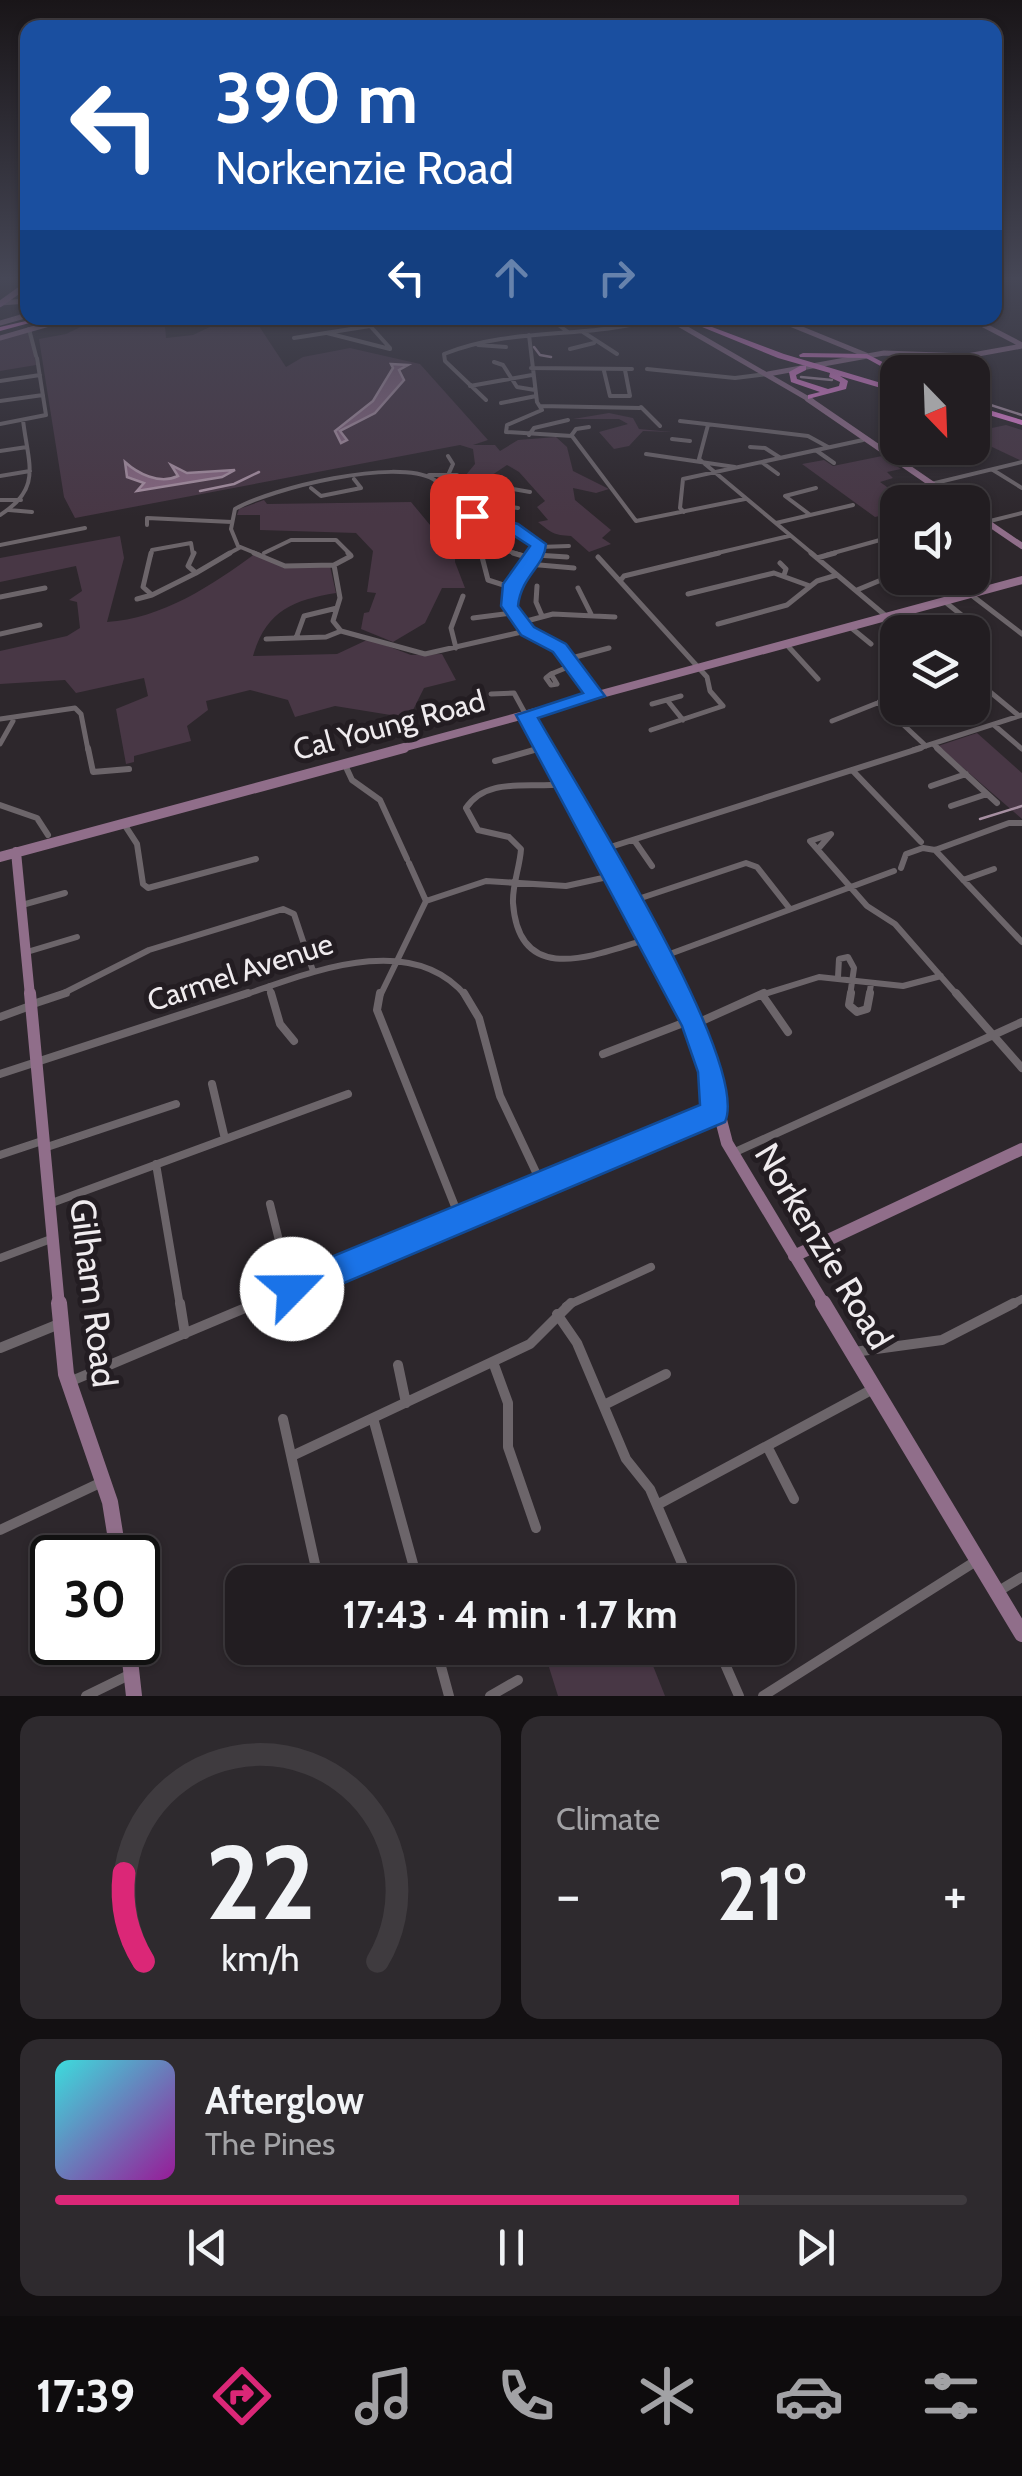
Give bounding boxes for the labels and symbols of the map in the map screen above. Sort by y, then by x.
north arrow [880,355,990,465]
pin [430,474,515,559]
street label: Cal Young Road [289,682,489,768]
street label: Carmel Avenue [143,925,337,1019]
street label: Norkenzie Road [746,1135,902,1357]
street label: Gilham Road [61,1196,127,1390]
position arrow [240,1237,344,1341]
speed limit sign: 30 [30,1535,160,1665]

